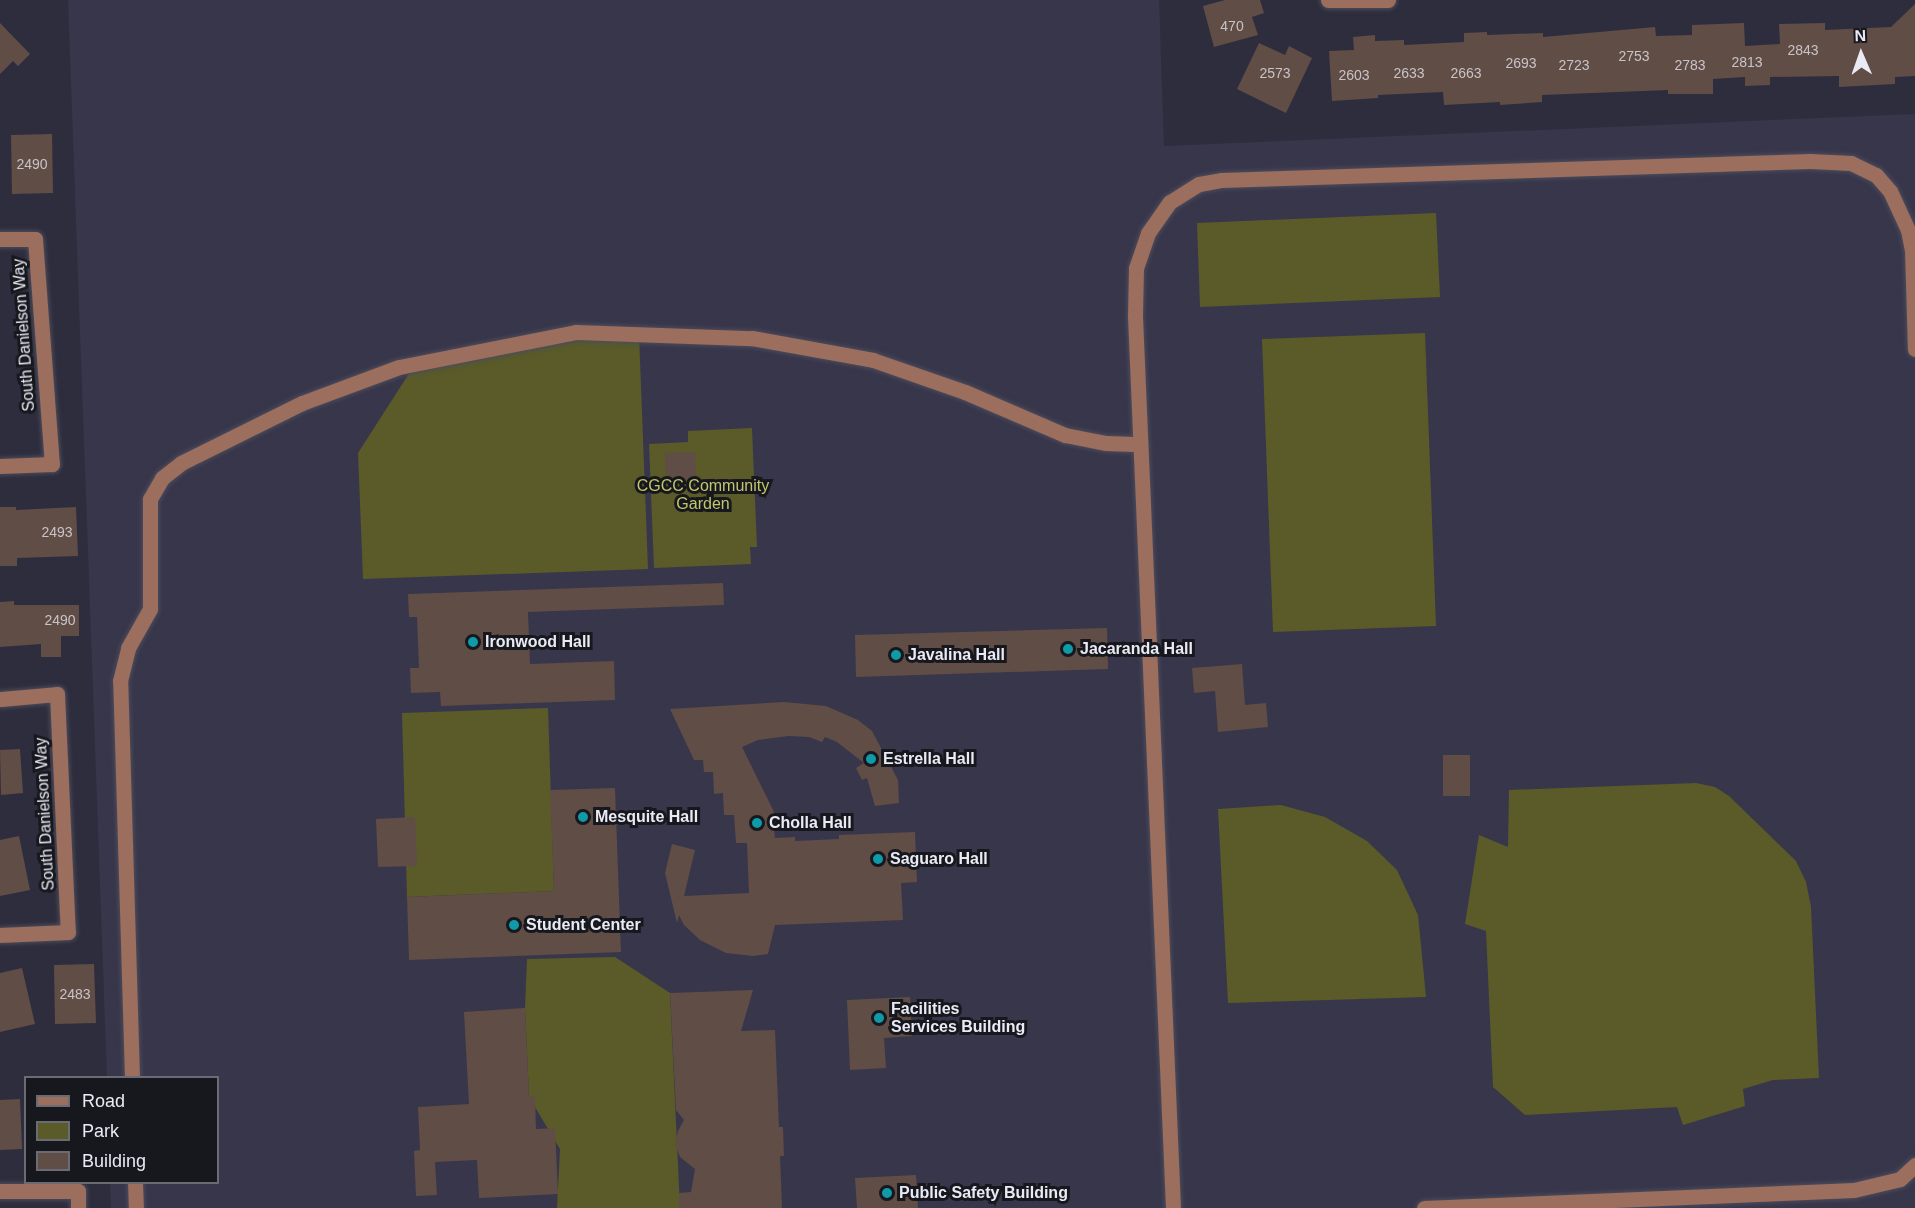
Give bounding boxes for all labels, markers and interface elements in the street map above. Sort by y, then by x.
house number: 470 [1220,18,1244,34]
north arrow [1831,24,1891,84]
text: N [1854,27,1866,44]
house number: 2843 [1787,42,1819,58]
house number: 2753 [1618,48,1650,64]
house number: 2813 [1731,54,1763,70]
house number: 2693 [1505,55,1537,71]
house number: 2723 [1558,57,1590,73]
house number: 2783 [1674,57,1706,73]
house number: 2573 [1259,65,1291,81]
house number: 2633 [1393,65,1425,81]
house number: 2663 [1450,65,1482,81]
house number: 2603 [1338,67,1370,83]
house number: 2490 [16,156,48,172]
street label: South Danielson Way [9,258,39,412]
park label: CGCC Community Garden [637,476,769,514]
house number: 2493 [41,524,73,540]
house number: 2490 [44,612,76,628]
place label: Ironwood Hall [485,632,591,652]
marker: Ironwood Hall [466,635,480,649]
place label: Jacaranda Hall [1080,639,1193,659]
marker: Jacaranda Hall [1061,642,1075,656]
place label: Javalina Hall [908,645,1005,665]
marker: Javalina Hall [889,648,903,662]
street label: South Danielson Way [31,737,59,891]
place label: Estrella Hall [883,749,975,769]
marker: Estrella Hall [864,752,878,766]
place label: Mesquite Hall [595,807,698,827]
marker: Mesquite Hall [576,810,590,824]
place label: Cholla Hall [769,813,852,833]
marker: Cholla Hall [750,816,764,830]
place label: Saguaro Hall [890,849,988,869]
marker: Saguaro Hall [871,852,885,866]
place label: Student Center [526,915,641,935]
marker: Student Center [507,918,521,932]
house number: 2483 [59,986,91,1002]
place label: Facilities Services Building [891,999,1025,1037]
marker: Facilities Services Building [872,1011,886,1025]
legend [24,1076,219,1184]
text: Road [82,1091,125,1111]
text: Park [82,1121,119,1141]
text: Building [82,1151,146,1171]
place label: Public Safety Building [899,1183,1068,1203]
marker: Public Safety Building [880,1186,894,1200]

